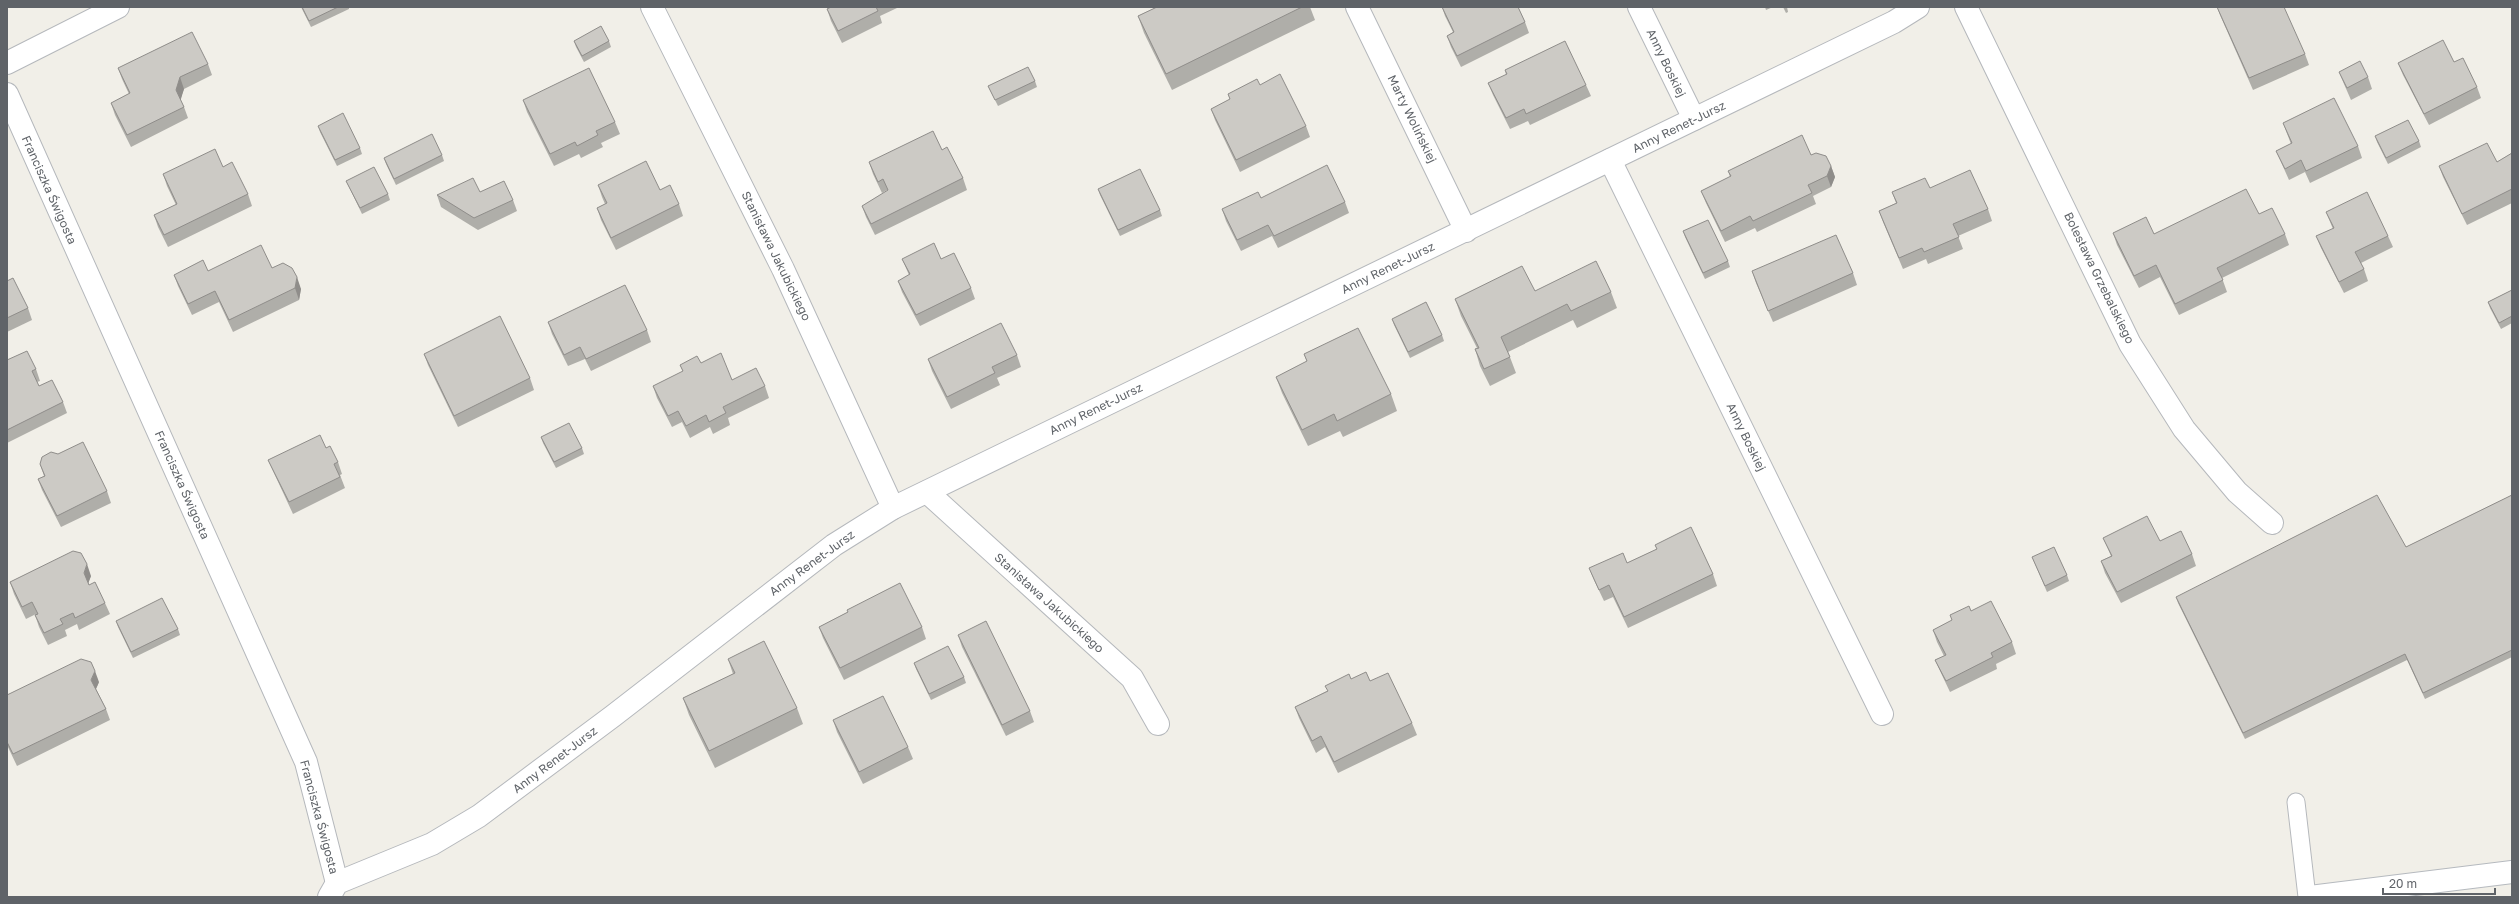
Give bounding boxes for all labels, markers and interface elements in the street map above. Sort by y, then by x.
street label: Anny Boskiej [1643,26,1689,99]
street label: Marty Wolińskiej [1385,72,1440,165]
street label: Anny Renet-Jursz [1630,97,1728,156]
street label: Franciszka Świgosta [19,133,80,247]
street label: Stanisława Jakubickiego [739,189,814,323]
street label: Bolesława Grzebalskiego [2061,210,2138,346]
street label: Anny Renet-Jursz [1339,238,1437,297]
street label: Anny Renet-Jursz [1047,379,1145,438]
street label: Anny Boskiej [1723,400,1769,473]
street label: Franciszka Świgosta [152,428,213,542]
street label: Anny Renet-Jursz [766,527,857,599]
street label: Stanisława Jakubickiego [992,549,1107,656]
street label: Anny Renet-Jursz [510,723,600,796]
street label: Franciszka Świgosta [297,758,342,876]
scale bar [2383,870,2495,896]
text: 20 m [2389,876,2417,891]

